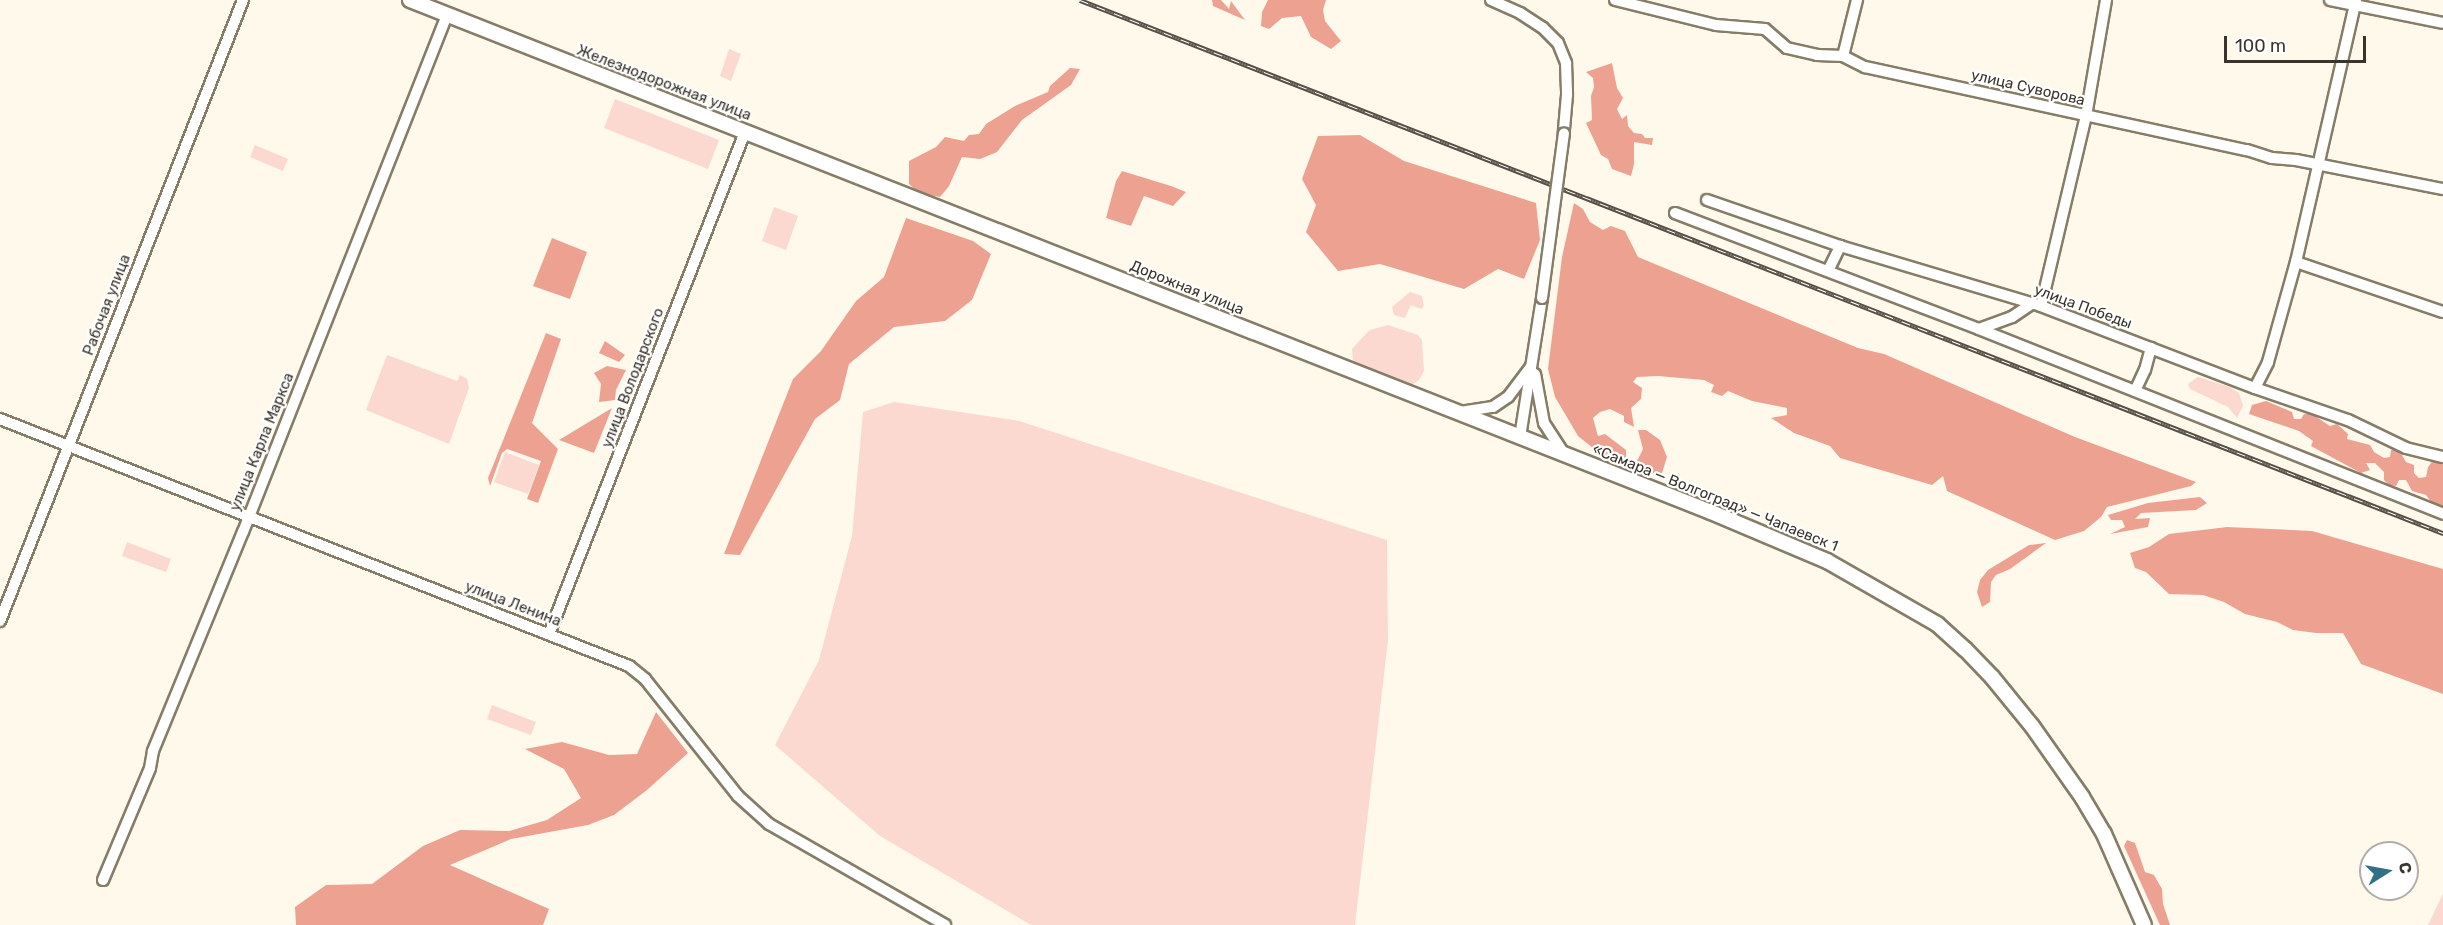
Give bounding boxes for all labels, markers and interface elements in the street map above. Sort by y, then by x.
scale bar [2227,24,2370,62]
text: 100 m [2235,35,2286,57]
street label: Железнодорожная улица [574,41,754,125]
street label: улица Суворова [1969,66,2087,110]
street label: Рабочая улица [79,252,135,358]
street label: Дорожная улица [1127,257,1247,319]
street label: улица Победы [2032,281,2134,333]
street label: улица Володарского [598,306,668,450]
street label: улица Карла Маркса [226,370,298,514]
street label: «Самара — Волгоград» — Чапаевск 1 [1590,440,1840,556]
street label: улица Ленина [462,577,564,631]
north arrow [2359,841,2419,901]
text: С [2395,861,2416,875]

